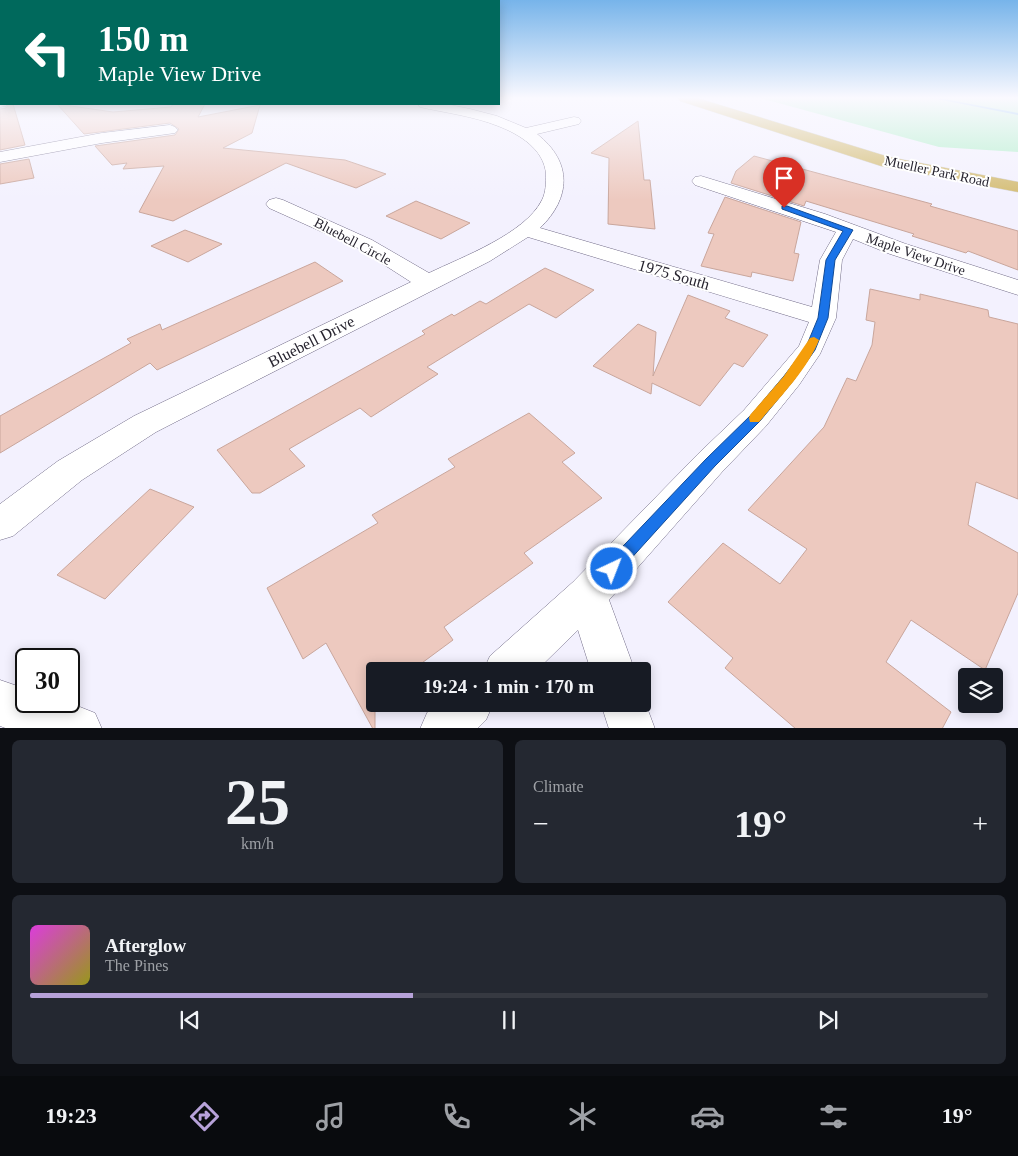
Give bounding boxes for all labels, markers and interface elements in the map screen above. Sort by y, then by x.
icon: left [15,20,80,85]
text: 150 m [98,20,188,59]
text: Maple View Drive [98,61,261,86]
street label: Mueller Park Road [883,153,991,190]
pin [763,157,805,208]
icon: arrive [770,164,798,192]
street label: Bluebell Circle [312,215,394,268]
street label: Maple View Drive [864,230,967,278]
street label: 1975 South [636,256,711,293]
street label: Bluebell Drive [265,312,357,371]
position arrow [585,542,637,594]
speed limit sign: 30 [15,648,80,713]
map controls [958,668,1003,713]
button: layers [958,668,1003,713]
text: 19:24 · 1 min · 170 m [423,676,594,697]
text: 25 [225,766,290,838]
text: Climate [533,778,584,795]
text: 19° [734,803,787,845]
text: − [533,808,549,839]
text: + [972,808,988,839]
text: km/h [241,835,274,852]
text: Afterglow [105,935,186,956]
text: The Pines [105,957,169,974]
icon: previous [176,1006,204,1034]
icon: pause [495,1006,523,1034]
icon: next [814,1006,842,1034]
icon: directions [187,1099,222,1134]
icon: music [313,1099,348,1134]
icon: phone [439,1099,474,1134]
icon: climate [565,1099,600,1134]
icon: car [690,1099,725,1134]
icon: filters [816,1099,851,1134]
text: 19:23 [45,1103,97,1128]
text: 19° [942,1103,973,1128]

